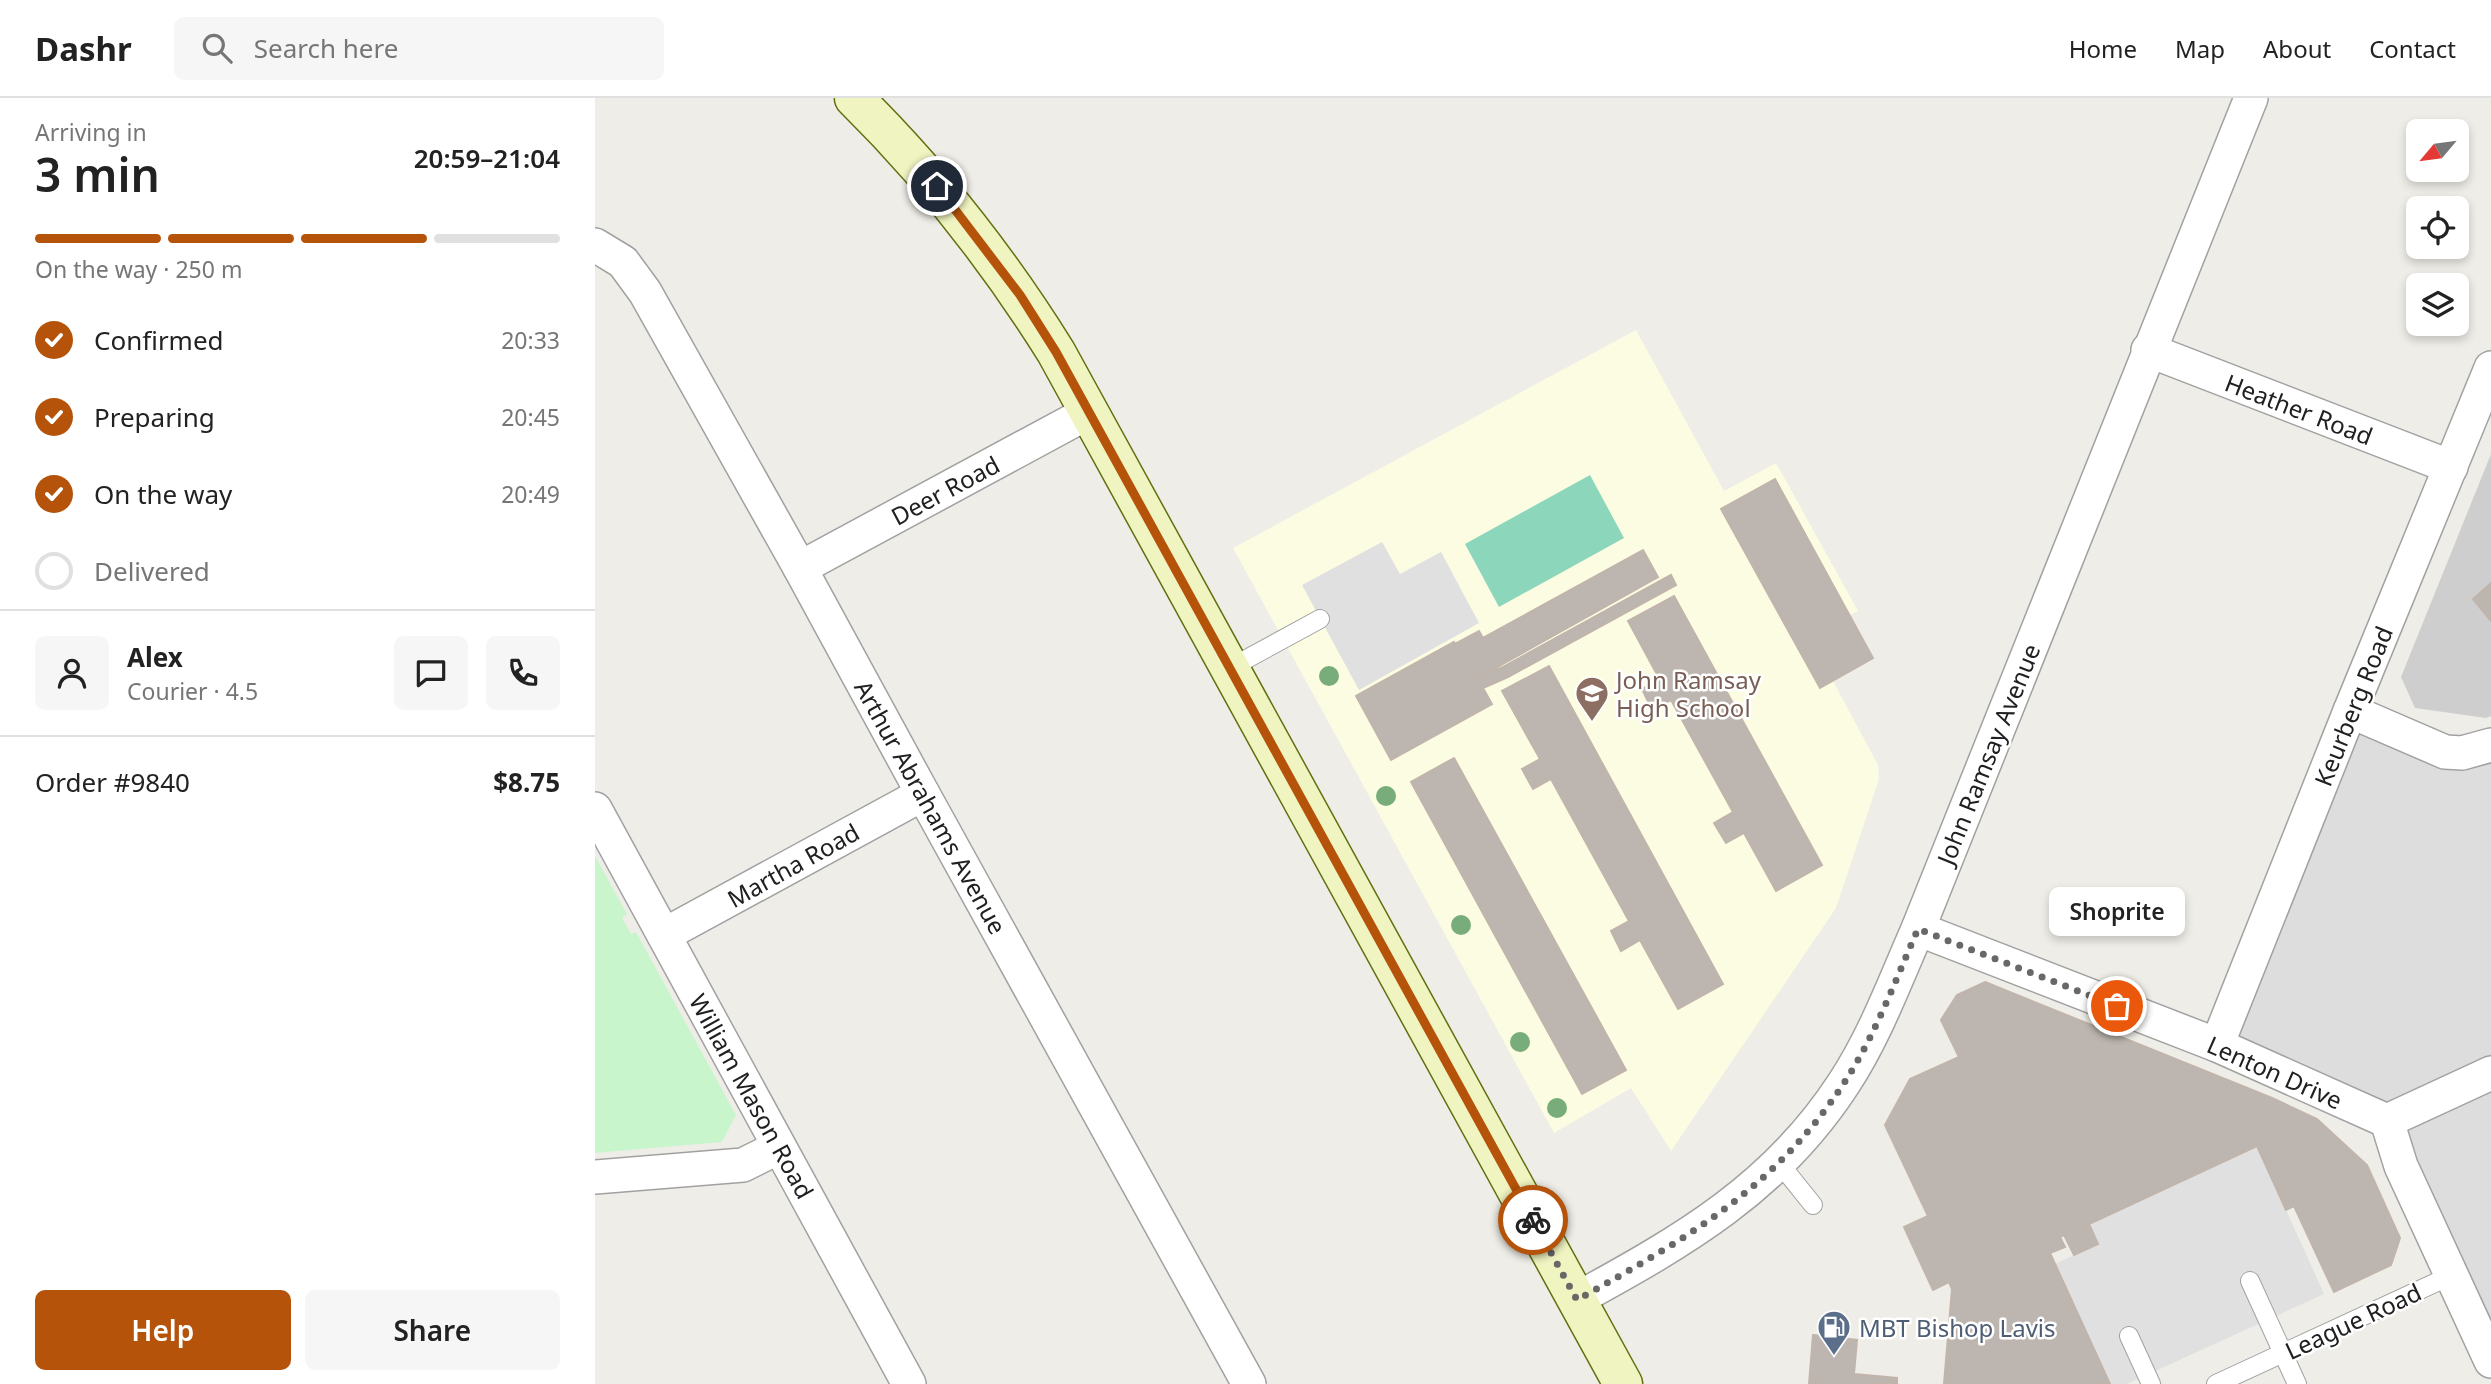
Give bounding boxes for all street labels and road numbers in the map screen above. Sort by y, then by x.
street label: Heather Road [2220,366,2378,452]
street label: Deer Road [885,448,1005,532]
street label: Keurberg Road [2306,621,2400,791]
street label: John Ramsay Avenue [1928,639,2047,871]
street label: Arthur Abrahams Avenue [847,674,1015,940]
street label: Martha Road [721,815,865,915]
street label: William Mason Road [682,988,822,1204]
street label: Lenton Drive [2202,1028,2348,1116]
street label: League Road [2280,1275,2426,1367]

